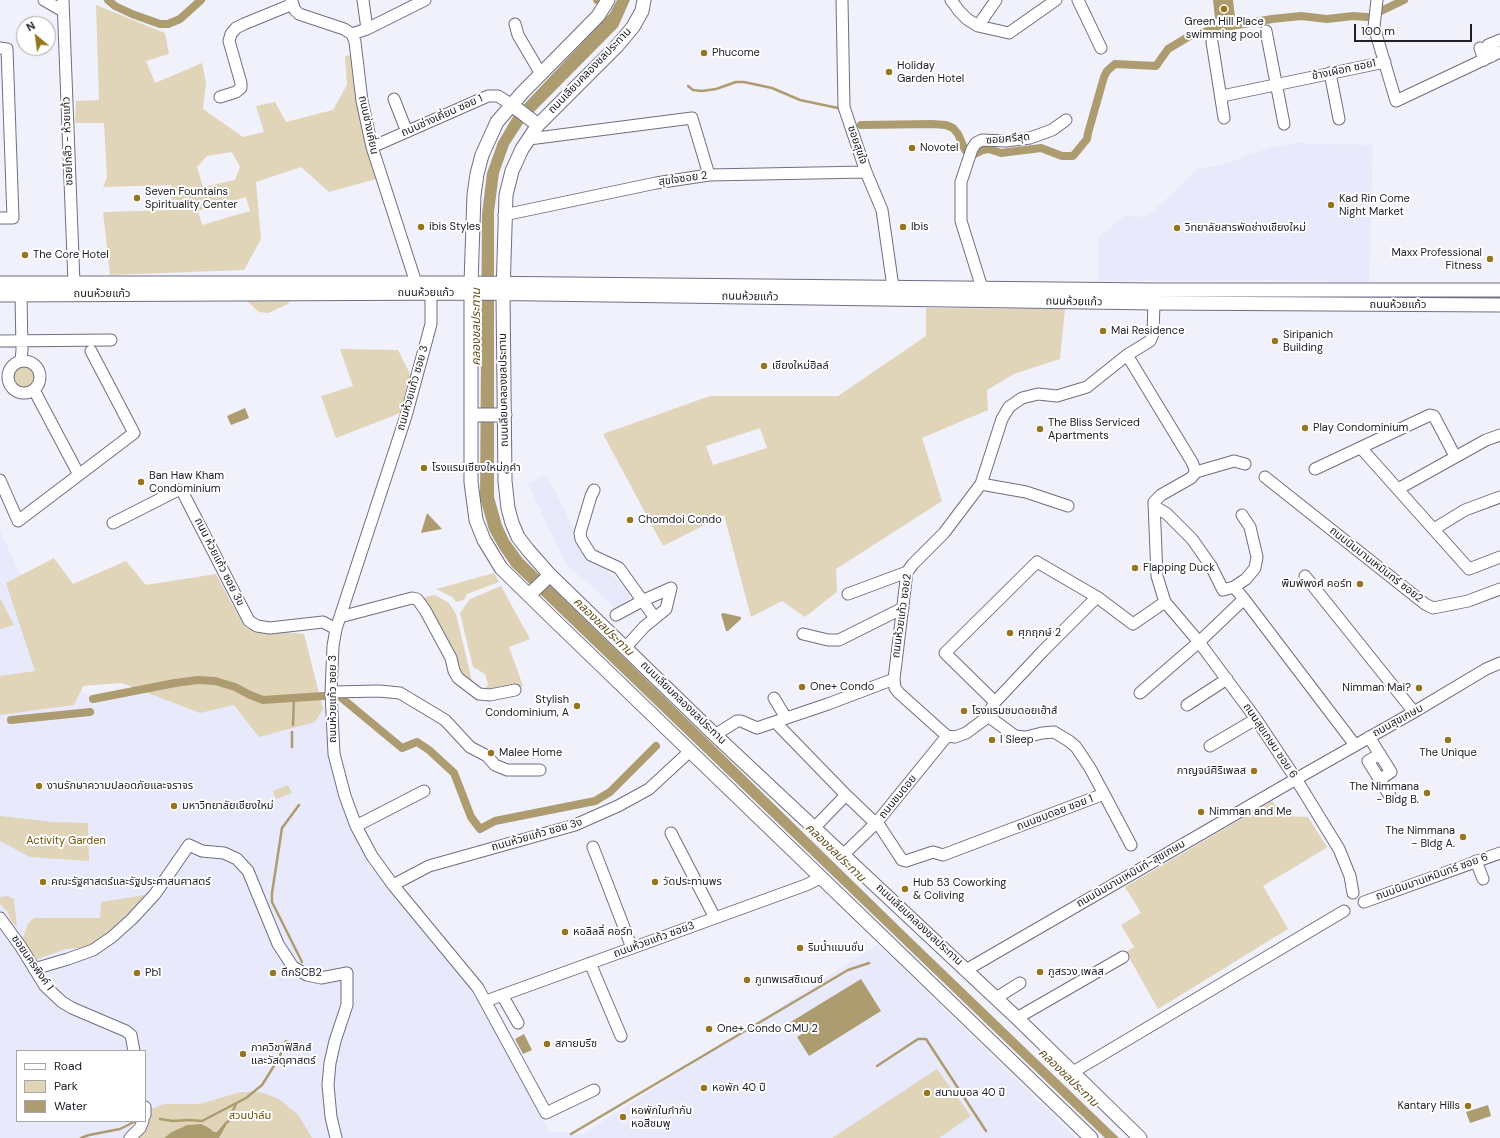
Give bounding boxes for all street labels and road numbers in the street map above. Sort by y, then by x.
street label: ถนนเลียบคลองชลประทาน [546,25,634,117]
street label: ช้างเผือก ซอย1 [1311,57,1377,83]
street label: ถนนช่างเคี่ยน ซอย 1 [399,92,485,140]
street label: ถนนช่างเคี่ยน [355,94,381,156]
street label: ซอยโกสึว - ห้วยแก้ว [60,96,76,186]
street label: ซอยสุขใจ [844,124,870,166]
street label: ซอยศรีสุด [985,130,1031,148]
street label: สุขใจซอย 2 [658,169,708,189]
street label: ถนนห้วยแก้ว [398,286,454,300]
street label: ถนนห้วยแก้ว [74,287,130,301]
street label: ถนนห้วยแก้ว [722,290,778,304]
street label: ถนนห้วยแก้ว [1046,295,1102,309]
street label: ถนนห้วยแก้ว [1370,298,1426,312]
street label: ถนนเลียบคลองชลประทาน [496,333,512,447]
street label: ถนนห้วยแก้ว ซอย 3 [395,344,431,432]
street label: ถนน ห้วยแก้ว ซอย 3ข [191,516,247,608]
street label: ถนนนิมมานเหมินทร์ ซอย2 [1327,524,1425,606]
street label: ถนนห้วยแก้ว ซอย2 [890,573,914,659]
street label: ถนนห้วยแก้ว ซอย 3 [326,655,340,743]
street label: ถนนเลียบคลองชลประทาน [637,659,729,747]
street label: ถนนสุขเกษม ซอย 6 [1240,701,1300,781]
street label: ถนนสุขเกษม [1370,702,1426,740]
street label: ถนนชมดอย [876,772,920,822]
street label: ถนนชมดอย ซอย 1 [1015,792,1095,834]
street label: ถนนห้วยแก้ว ซอย 3ง [490,816,584,854]
street label: ถนนนิมมานเหมินท์-สุขเกษม [1074,837,1188,911]
street label: ถนนนิมมานเหมินทร์ ซอย 6 [1374,851,1490,903]
street label: ถนนเลียบคลองชลประทาน [873,881,965,969]
street label: ถนนห้วยแก้ว ซอย3 [612,919,696,961]
street label: ซอยนครพิงค์ 1 [8,933,56,993]

